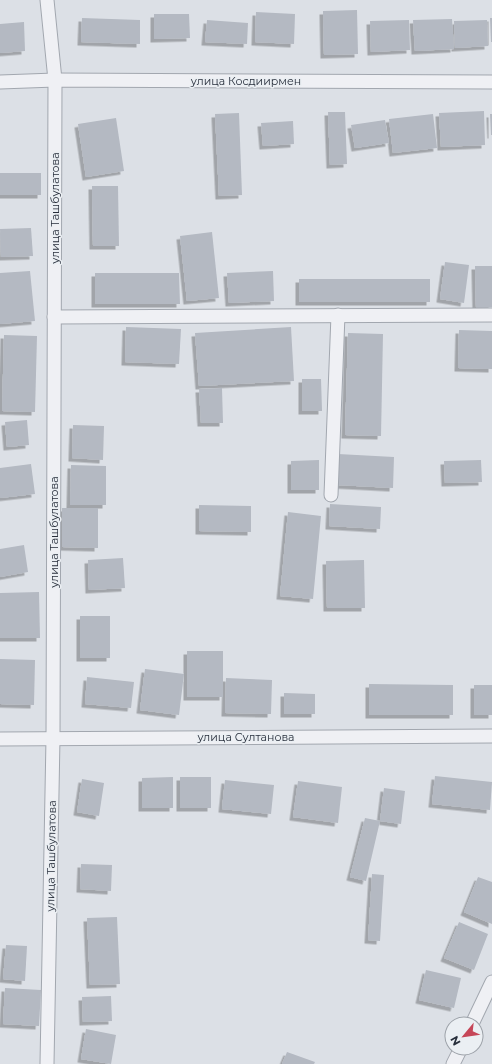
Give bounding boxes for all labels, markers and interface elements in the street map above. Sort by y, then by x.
street label: улица Косдиирмен [190,74,301,88]
street label: улица Ташбулатова [48,152,62,265]
street label: улица Ташбулатова [47,476,61,589]
street label: улица Султанова [196,730,295,744]
street label: улица Ташбулатова [43,800,59,913]
north arrow [444,1016,484,1056]
text: N [447,1034,464,1048]

